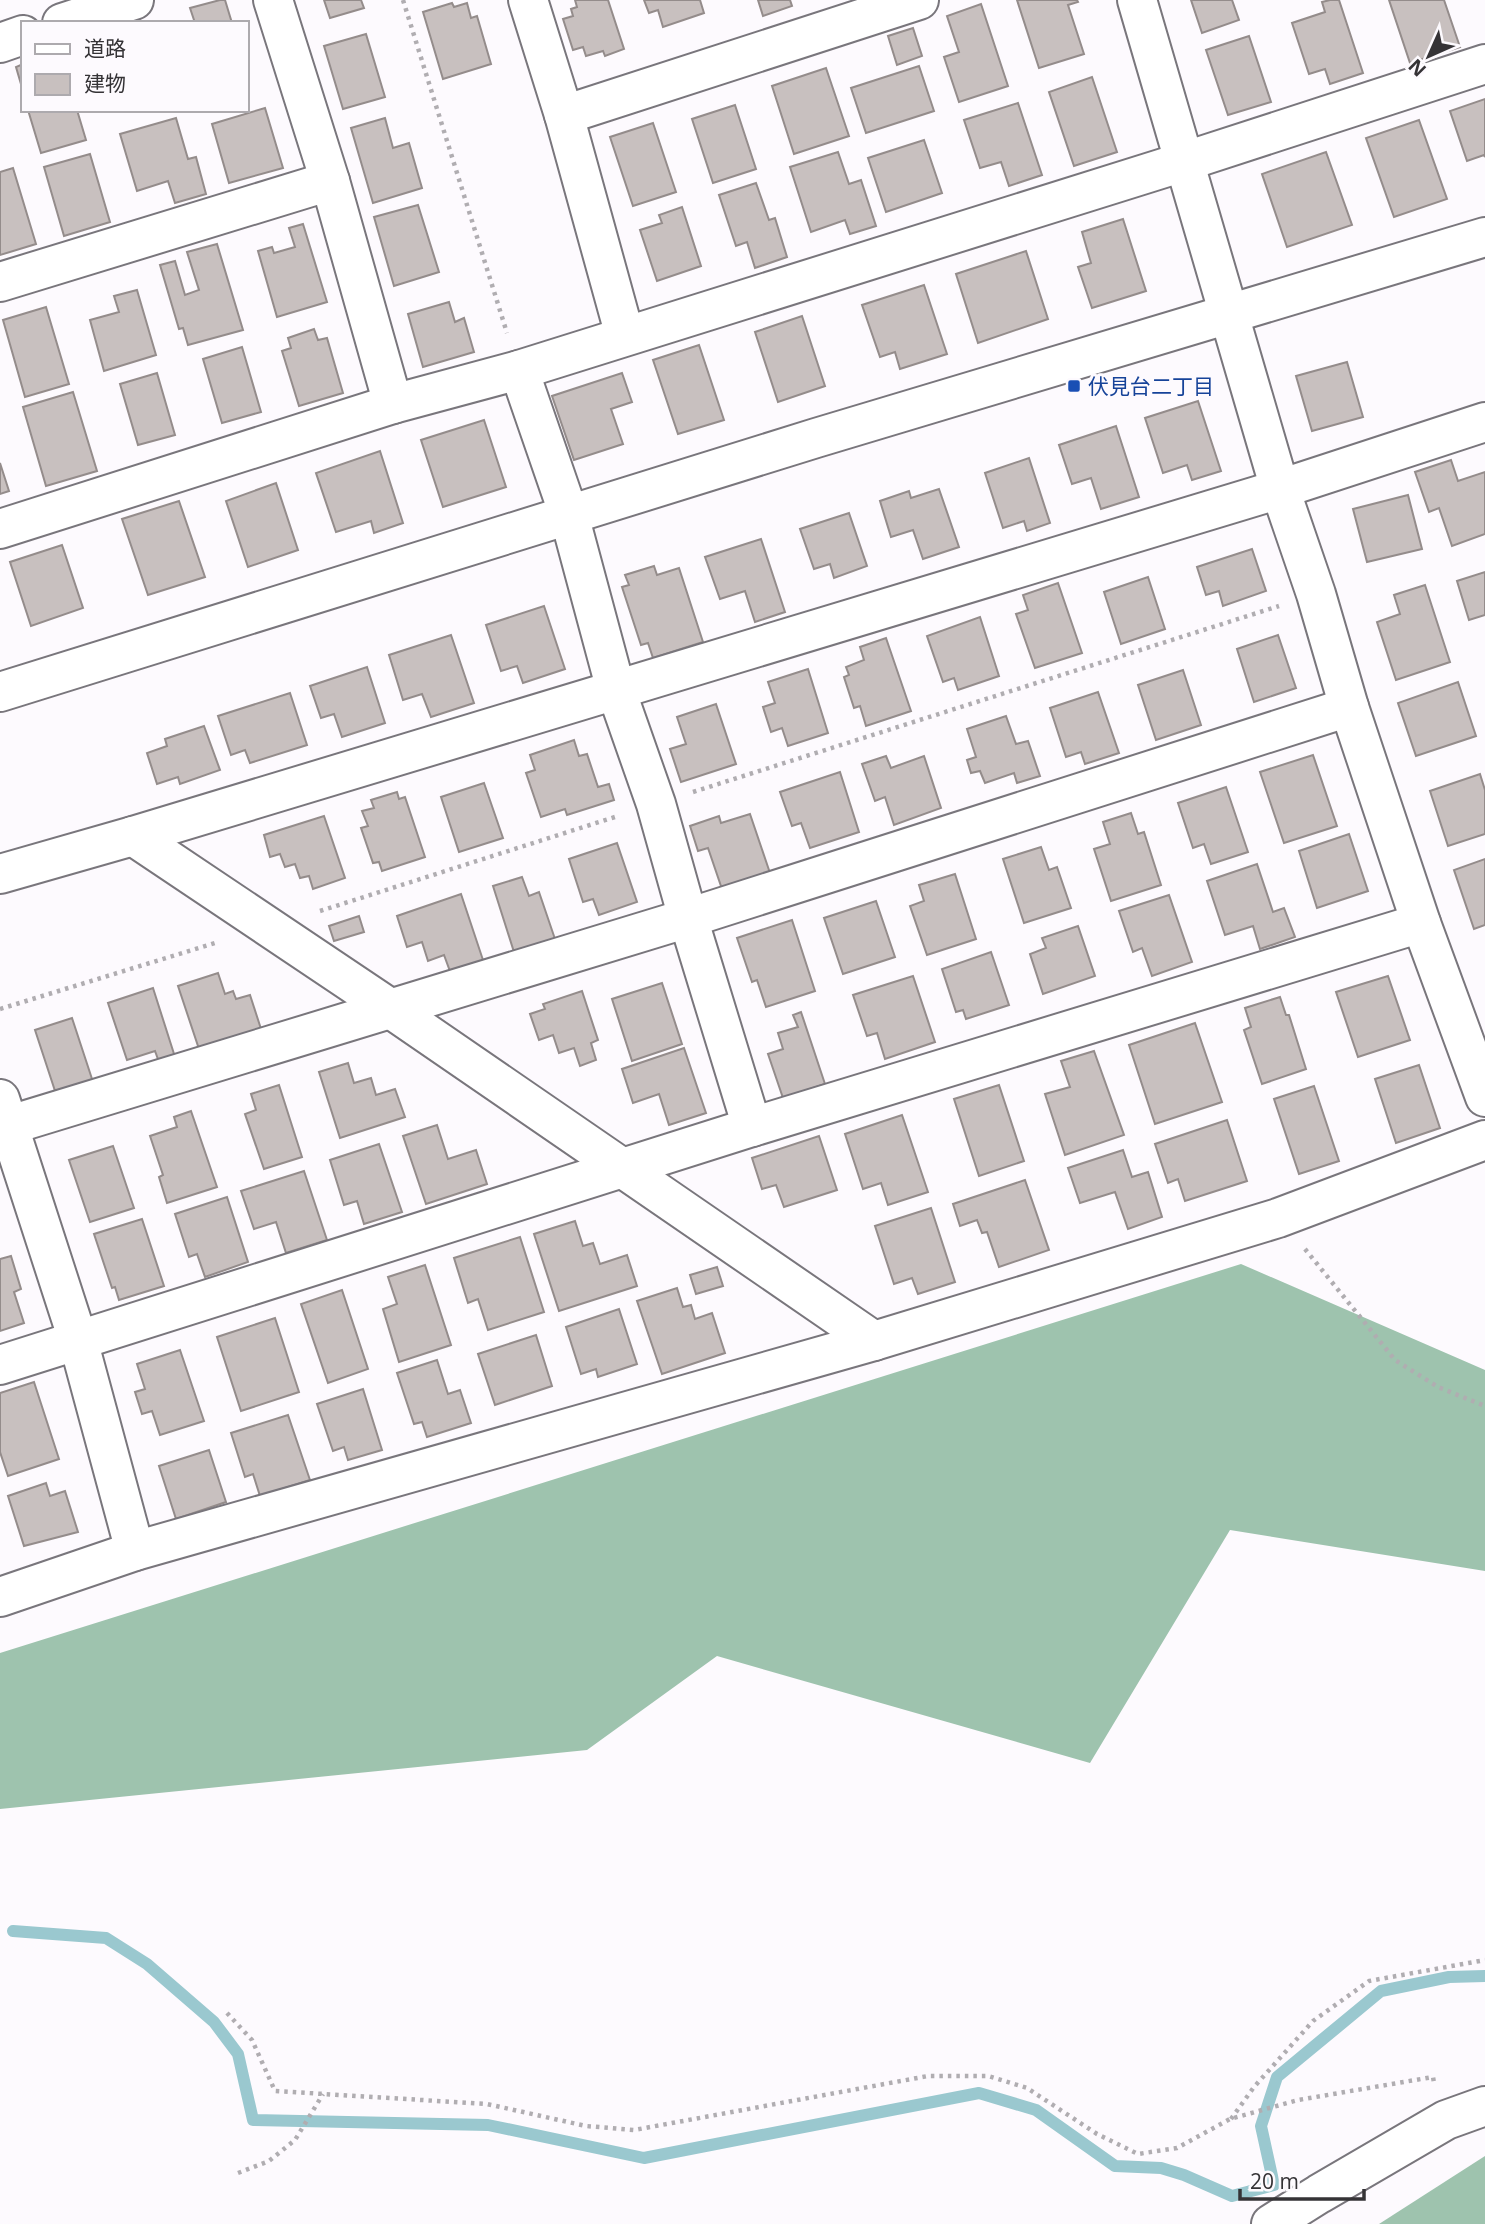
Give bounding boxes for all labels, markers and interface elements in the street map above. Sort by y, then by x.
legend [21,21,248,112]
north arrow [1394,21,1464,91]
text: 道路 [84,34,126,62]
text: N [1402,53,1432,83]
text: 建物 [84,69,126,97]
place label: 伏見台二丁目 [1088,372,1214,400]
marker: 伏見台二丁目 [1066,378,1082,394]
scale bar [1240,2158,1364,2202]
text: 20 m [1250,2167,1299,2195]

